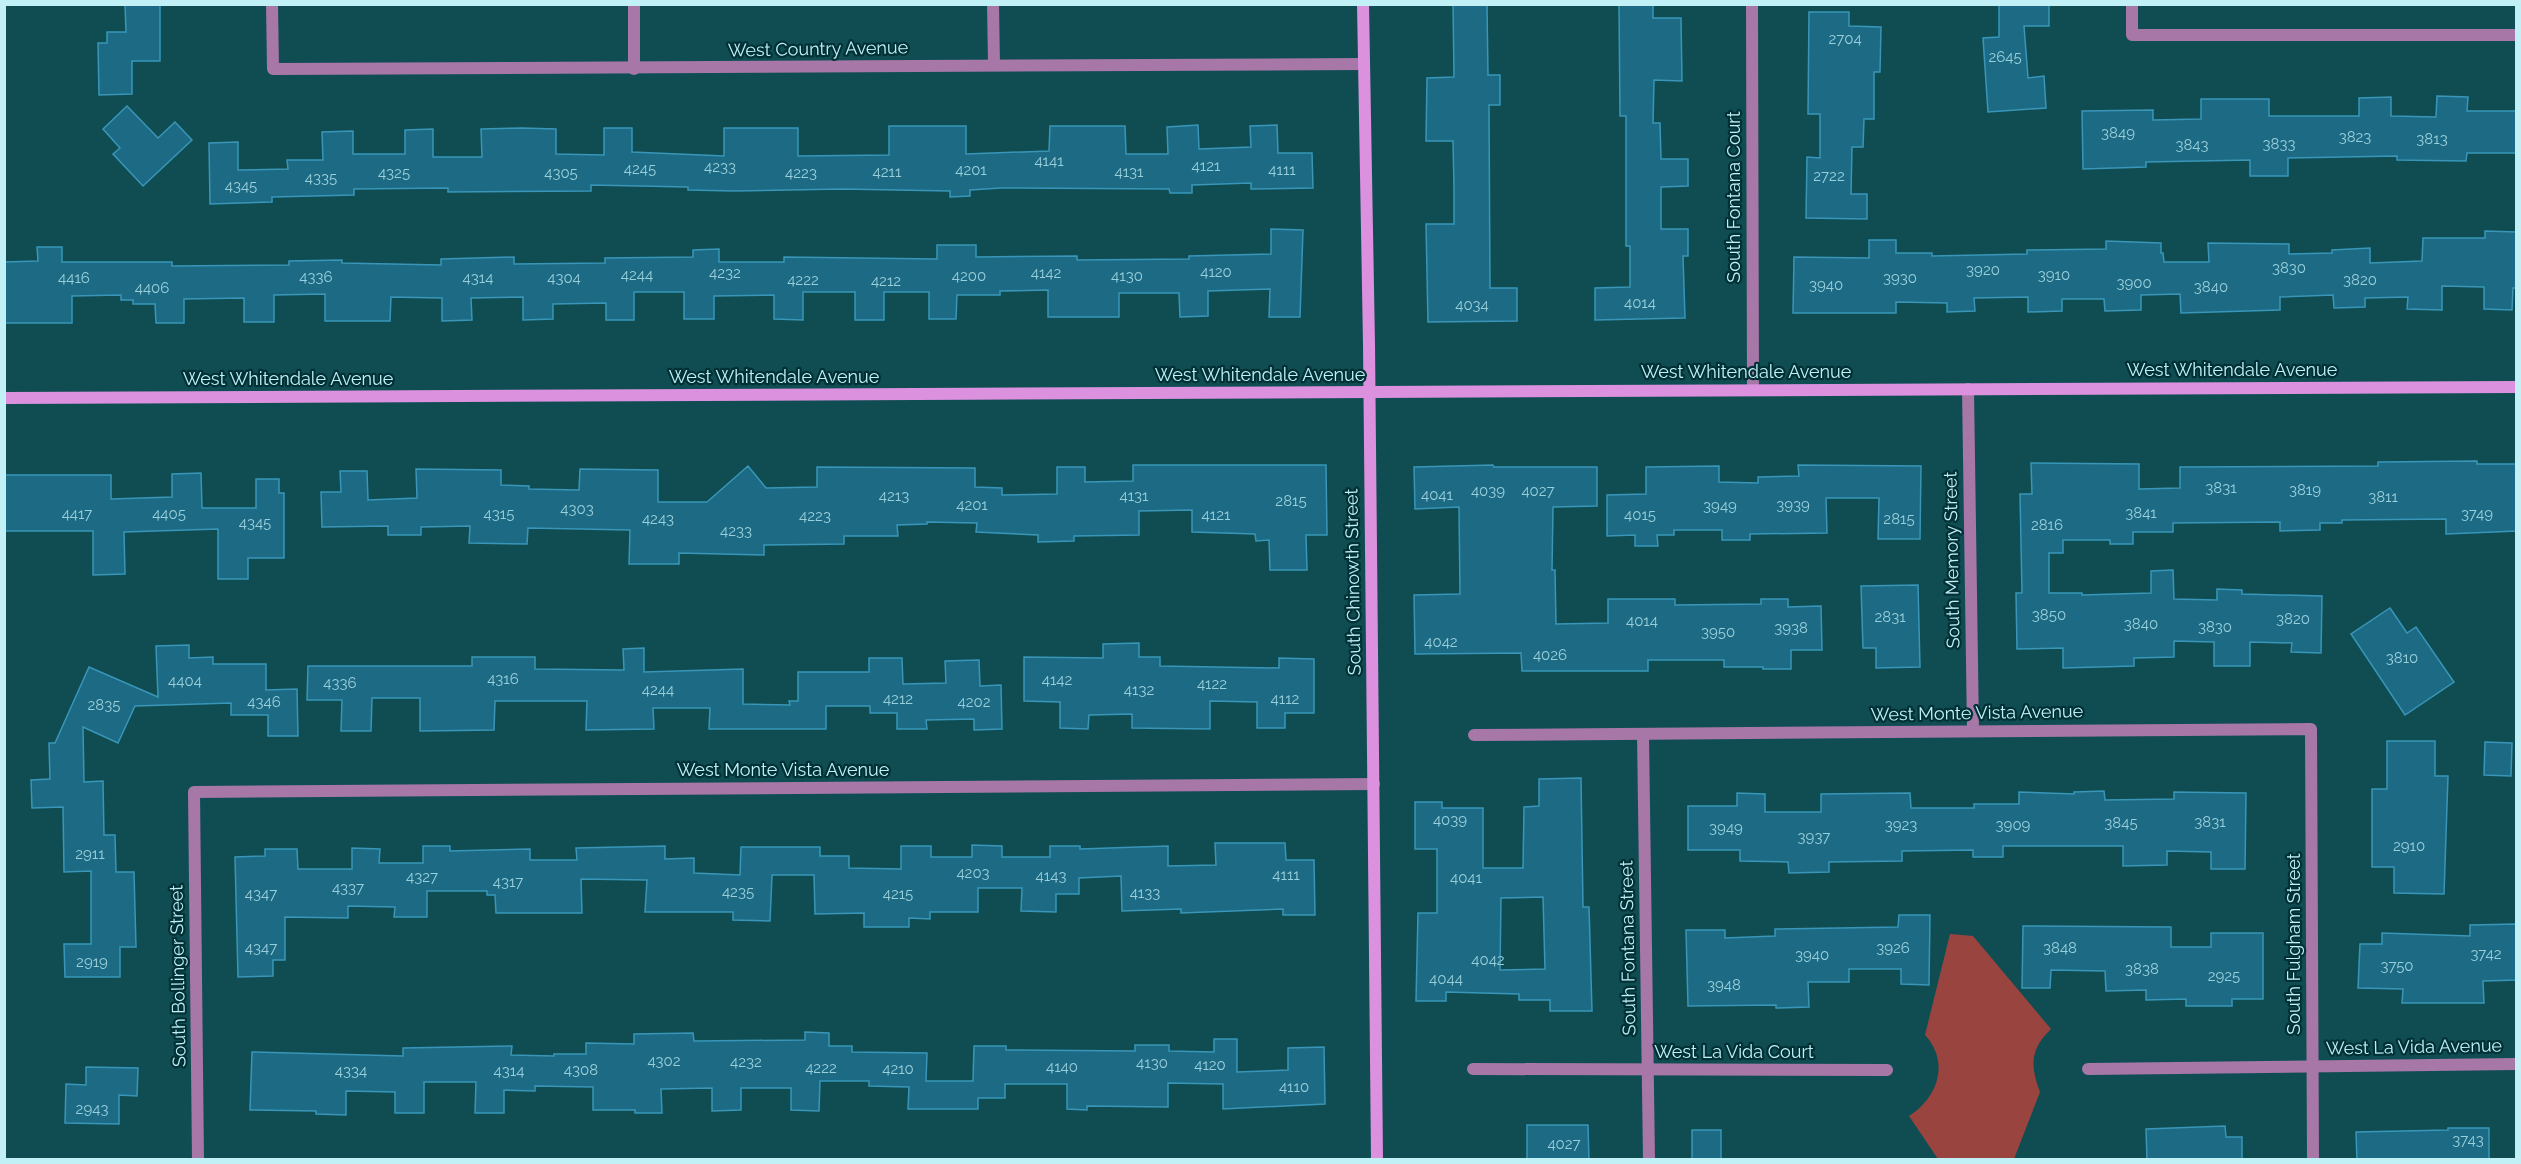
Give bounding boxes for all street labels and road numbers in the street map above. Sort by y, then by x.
street label: West Country Avenue [728,36,909,61]
street label: South Fontana Court [1723,111,1744,283]
street label: West Whitendale Avenue [2127,359,2338,380]
street label: West Whitendale Avenue [1641,361,1852,382]
street label: West Whitendale Avenue [1155,364,1366,385]
street label: West Whitendale Avenue [669,366,880,387]
street label: West Whitendale Avenue [183,368,394,389]
street label: South Memory Street [1939,471,1964,649]
street label: South Chinowth Street [1340,488,1365,676]
street label: West Monte Vista Avenue [1871,700,2084,725]
street label: West Monte Vista Avenue [677,759,890,780]
street label: South Fulgham Street [2283,853,2304,1035]
street label: South Fontana Street [1615,860,1640,1036]
street label: South Bollinger Street [165,885,190,1067]
street label: West La Vida Avenue [2326,1034,2503,1059]
street label: West La Vida Court [1654,1041,1814,1062]

